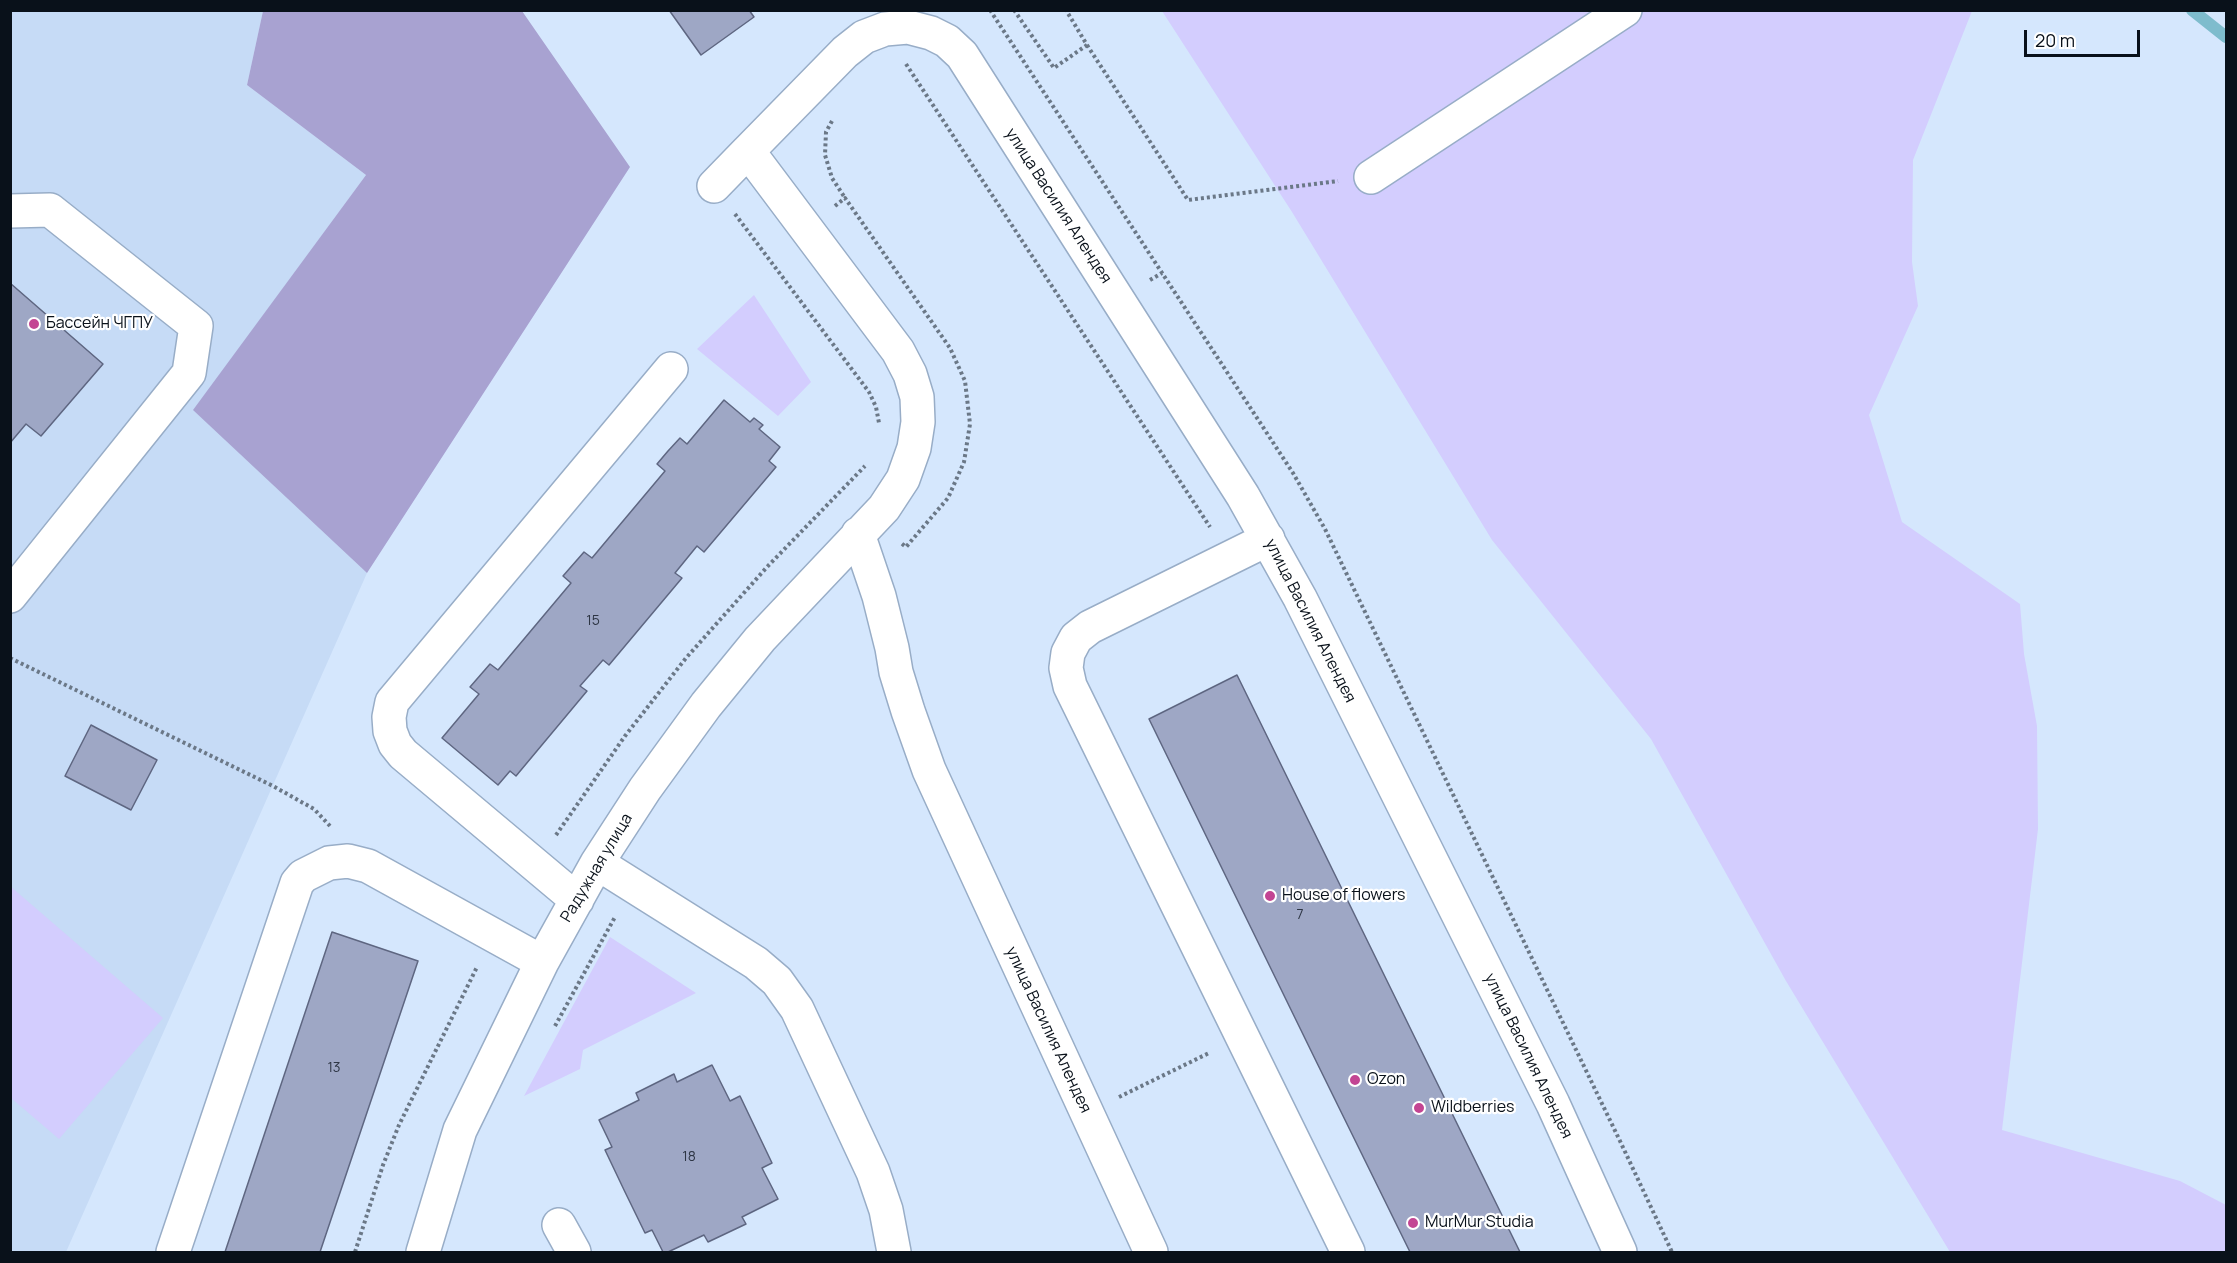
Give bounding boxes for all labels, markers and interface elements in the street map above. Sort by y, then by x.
scale bar [2027,18,2142,56]
text: 20 m [2035,28,2075,52]
street label: улица Василия Алендея [1001,125,1115,287]
place label: Бассейн ЧГПУ [46,314,153,334]
marker: Бассейн ЧГПУ [27,317,41,331]
street label: улица Василия Алендея [1260,536,1360,706]
house number: 15 [586,613,600,629]
street label: Радужная улица [557,810,637,926]
place label: House of flowers [1282,886,1406,906]
marker: House of flowers [1263,889,1277,903]
house number: 7 [1296,907,1304,923]
street label: улица Василия Алендея [1001,944,1095,1116]
street label: улица Василия Алендея [1480,970,1576,1142]
house number: 13 [327,1060,341,1076]
place label: Ozon [1367,1070,1405,1090]
marker: Ozon [1348,1073,1362,1087]
place label: Wildberries [1431,1098,1514,1118]
marker: Wildberries [1412,1101,1426,1115]
house number: 18 [682,1149,696,1165]
place label: MurMur Studia [1425,1213,1534,1233]
marker: MurMur Studia [1406,1216,1420,1230]

